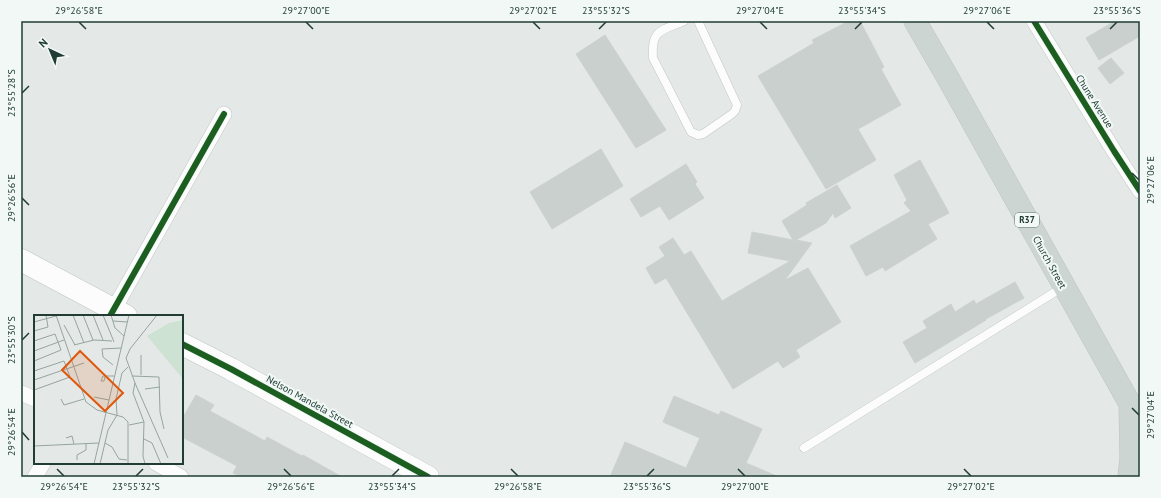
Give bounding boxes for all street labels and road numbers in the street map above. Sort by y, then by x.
street label: Chune Avenue [1073,72,1116,130]
road number: R37 [1015,213,1039,227]
street label: Church Street [1030,234,1070,291]
street label: Nelson Mandela Street [264,372,356,431]

